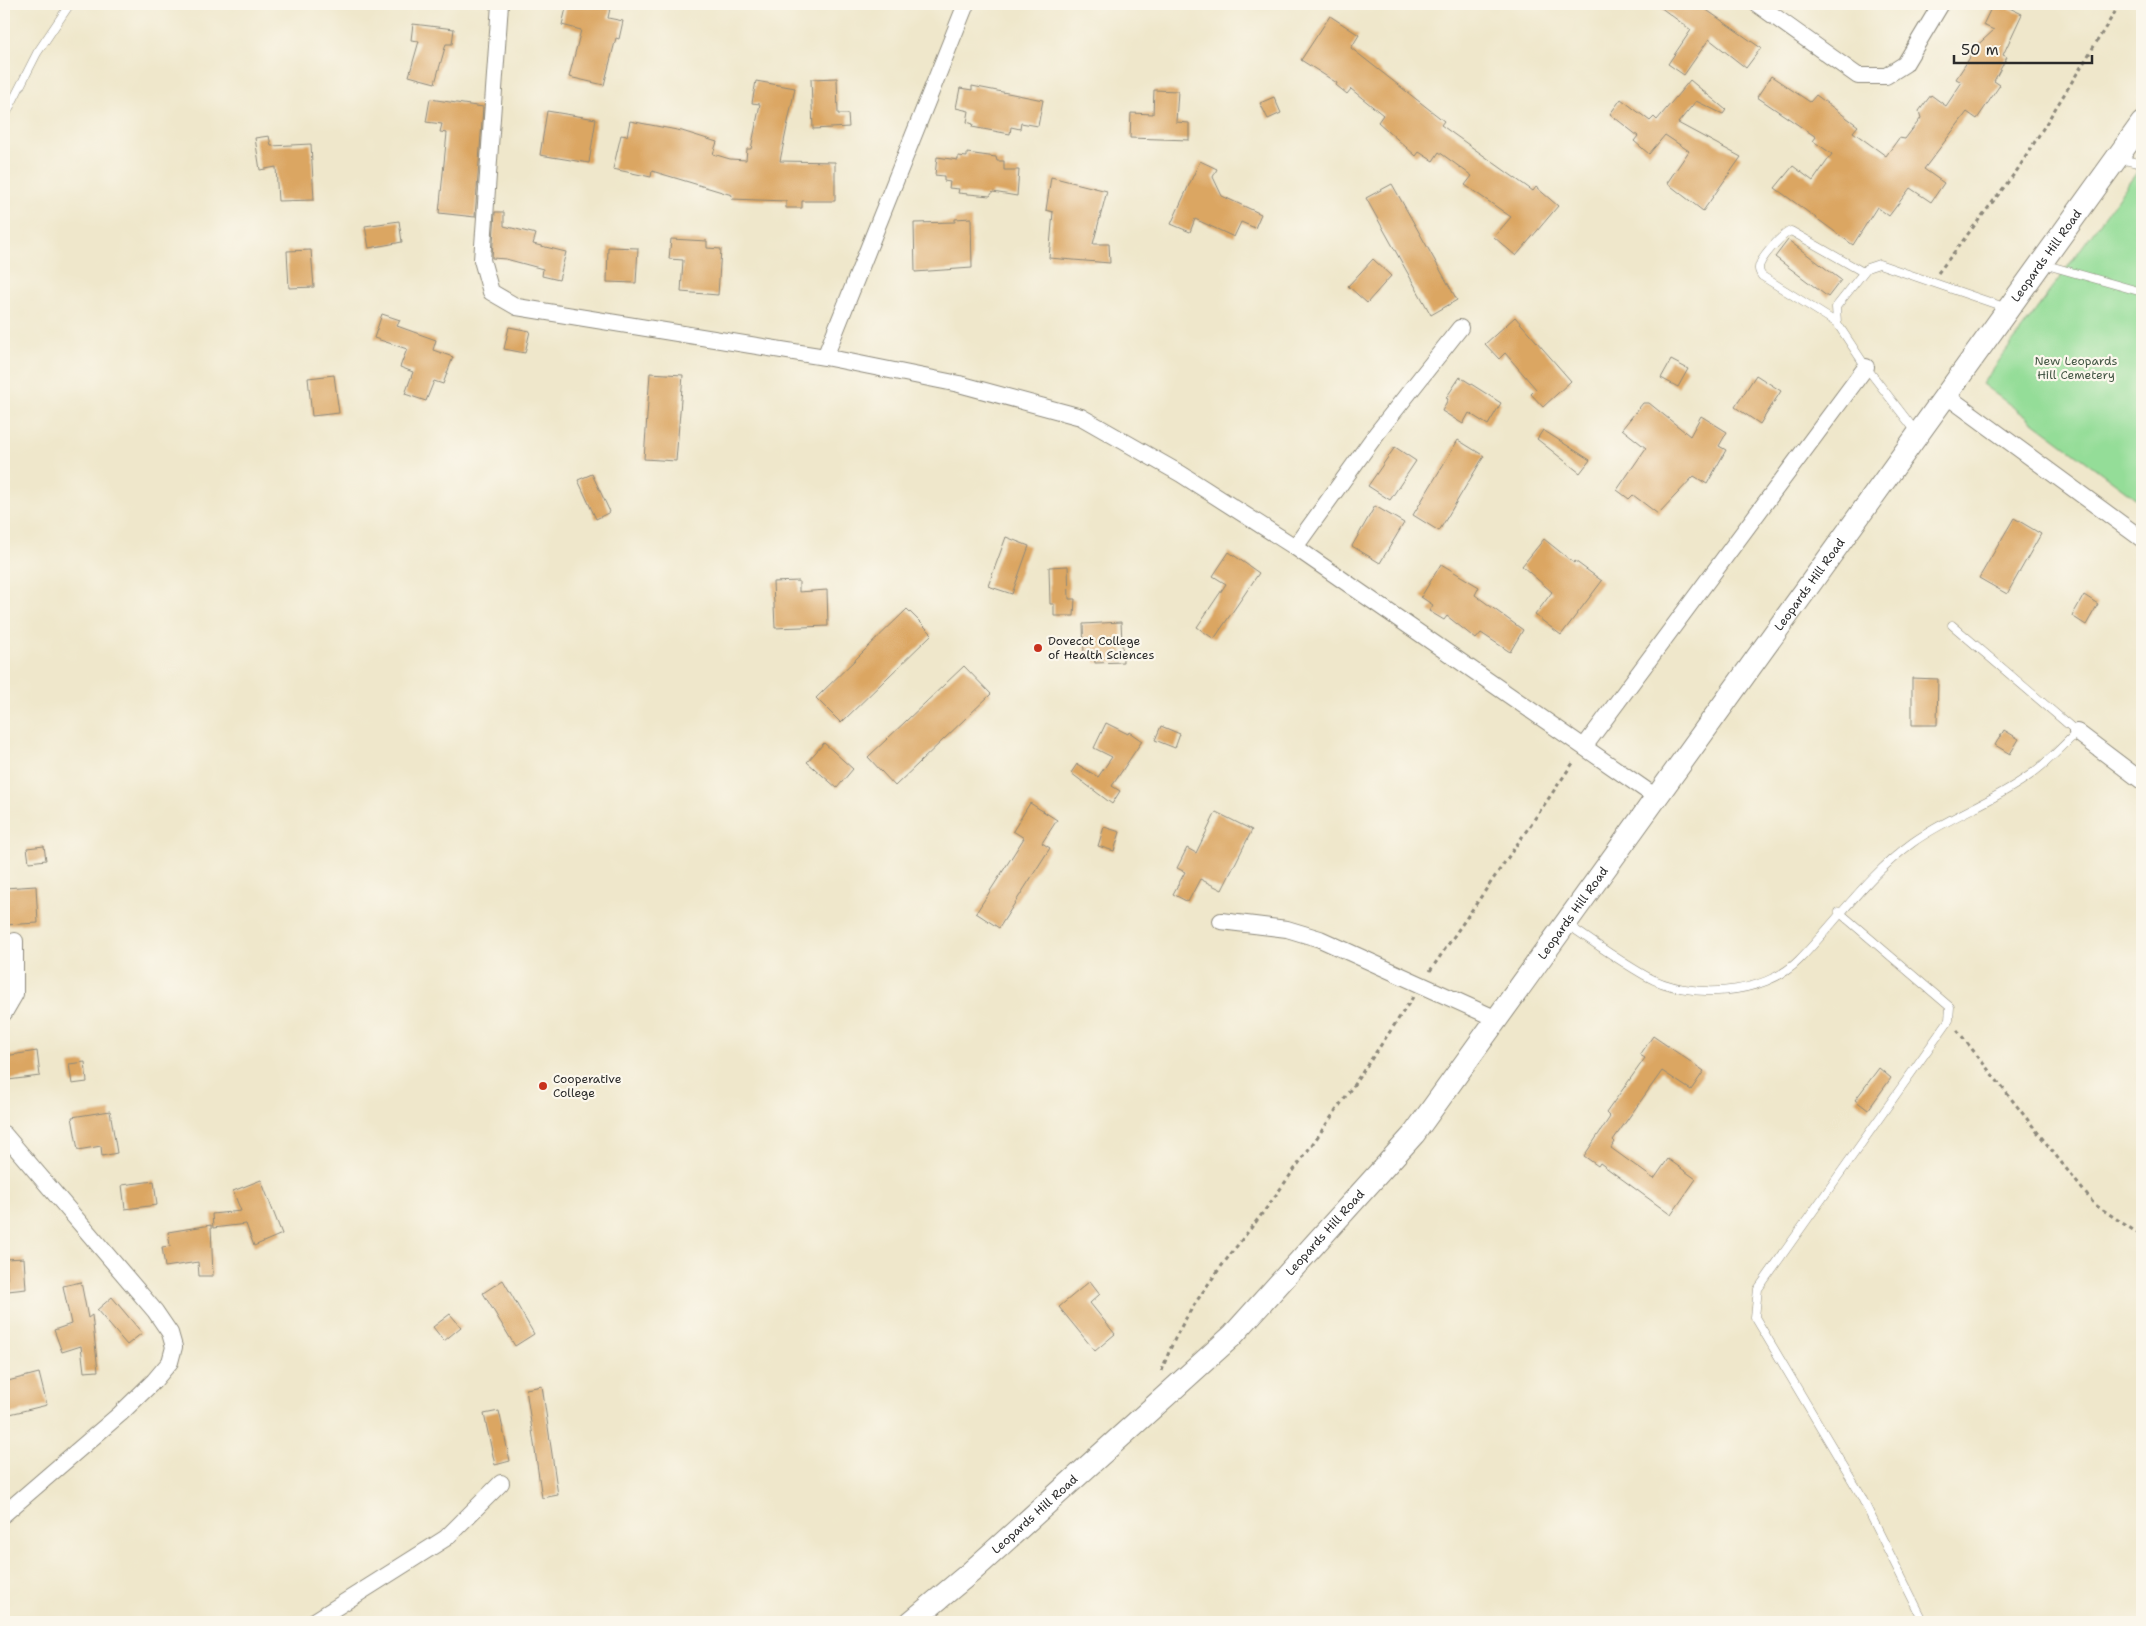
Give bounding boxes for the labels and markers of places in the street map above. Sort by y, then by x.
place label: Dovecot College of Health Sciences [1048,633,1154,663]
marker: Dovecot College of Health Sciences [1032,642,1044,654]
place label: Cooperative College [553,1071,622,1101]
marker: Cooperative College [537,1080,549,1092]

